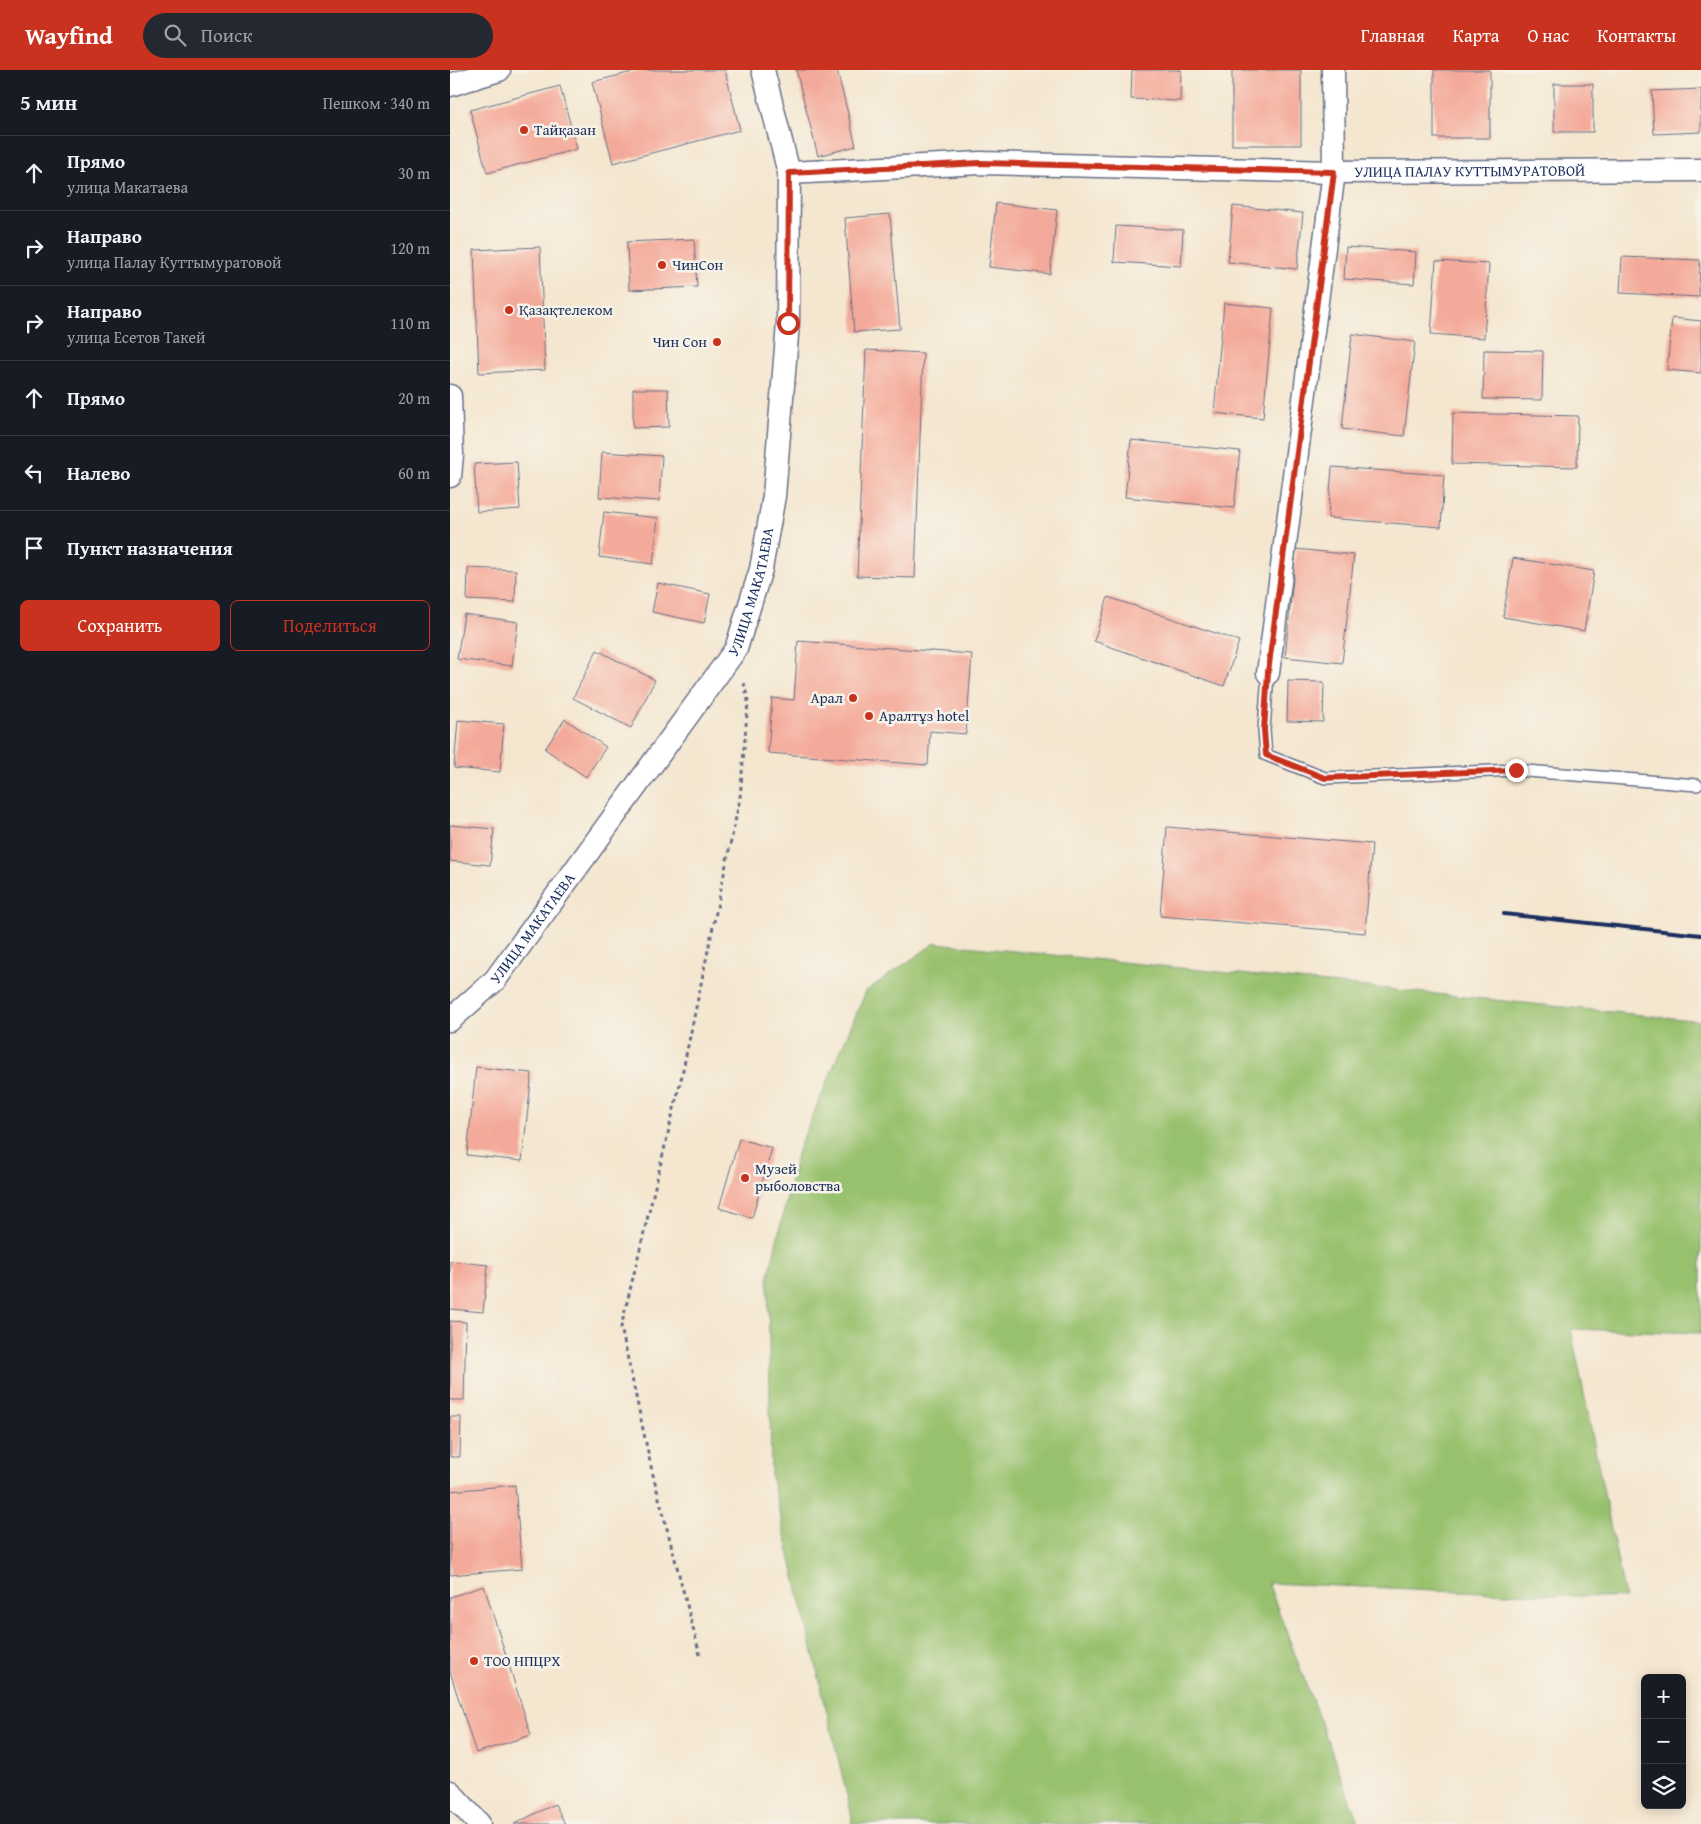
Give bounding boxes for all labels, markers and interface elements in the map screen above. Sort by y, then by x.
search box [143,13,493,58]
text: Wayfind [25,18,113,53]
icon: search [161,21,189,49]
text: Поиск [201,21,252,49]
text: Главная [1361,22,1425,49]
text: Карта [1453,22,1499,49]
text: О нас [1527,22,1569,49]
text: Контакты [1597,22,1676,49]
text: 5 мин [20,87,77,118]
text: Пешком · 340 m [323,91,430,115]
place label: Тайқазан [534,119,596,140]
marker: Тайқазан [518,124,530,136]
text: Прямо [67,147,125,175]
icon: ahead [20,159,48,187]
street label: УЛИЦА ПАЛАУ КУТТЫМУРАТОВОЙ [1354,160,1585,182]
text: 30 m [398,161,430,185]
text: улица Макатаева [67,175,188,199]
text: Направо [67,222,142,250]
icon: right [20,234,48,262]
text: 120 m [390,236,430,260]
text: улица Палау Куттымуратовой [67,250,282,274]
place label: ЧинСон [672,254,724,275]
marker: ЧинСон [656,259,668,271]
text: Направо [67,297,142,325]
place label: Қазақтелеком [519,299,613,320]
marker: Қазақтелеком [503,304,515,316]
icon: right [20,309,48,337]
text: 110 m [390,311,430,335]
route start [777,312,800,335]
text: улица Есетов Такей [67,325,206,349]
place label: Чин Сон [652,331,707,352]
marker: Чин Сон [711,336,723,348]
icon: ahead [20,384,48,412]
text: Прямо [67,384,125,412]
text: 20 m [398,386,430,410]
icon: left [20,459,48,487]
text: Налево [67,459,130,487]
text: 60 m [398,461,430,485]
street label: УЛИЦА МАКАТАЕВА [723,526,778,661]
icon: arrive [20,534,48,562]
text: Пункт назначения [67,534,233,562]
button: Сохранить [20,600,220,651]
button: Поделиться [230,600,430,651]
place label: Арал [810,687,843,708]
marker: Арал [847,692,859,704]
place label: Аралтұз hotel [879,705,969,726]
marker: Аралтұз hotel [863,710,875,722]
route end [1505,759,1528,782]
street label: УЛИЦА МАКАТАЕВА [485,868,580,988]
place label: Музей рыболовства [755,1158,841,1196]
marker: Музей рыболовства [739,1172,751,1184]
place label: ТОО НПЦРХ [484,1650,561,1671]
marker: ТОО НПЦРХ [468,1655,480,1667]
map controls [1641,1674,1686,1809]
button: + [1641,1674,1686,1719]
button: − [1641,1719,1686,1764]
button: layers [1641,1764,1686,1809]

